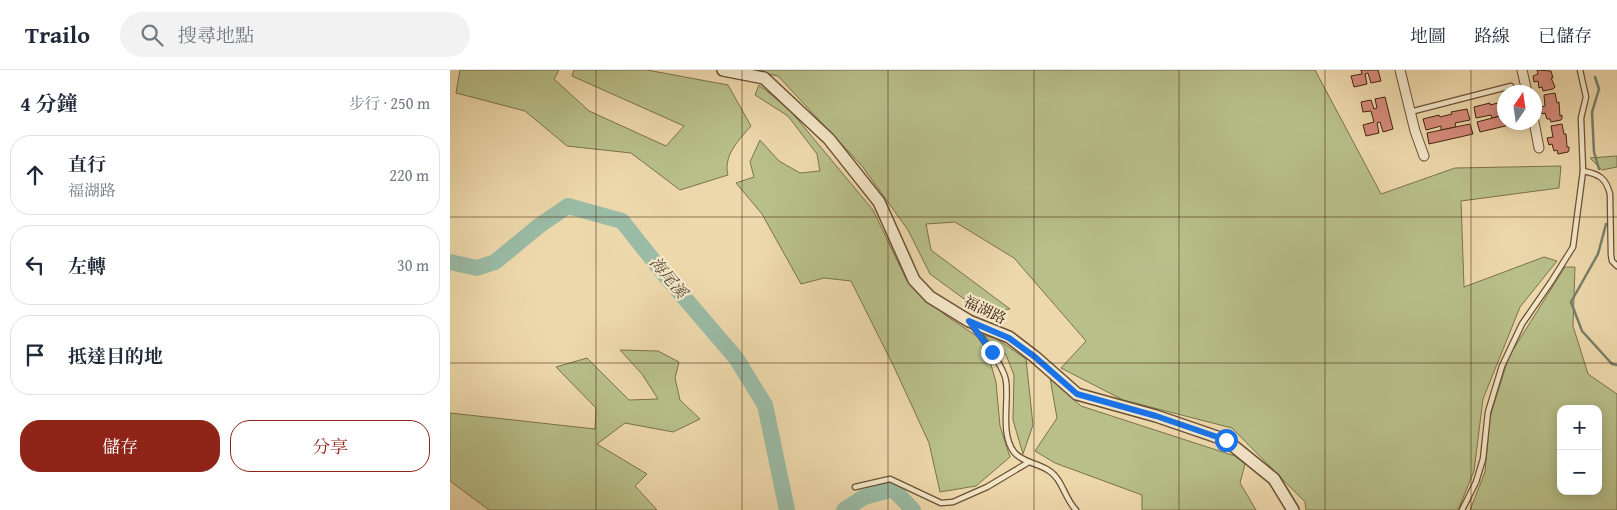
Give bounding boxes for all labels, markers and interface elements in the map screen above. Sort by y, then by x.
search box [120,12,470,57]
text: Trailo [25,17,90,52]
icon: search [138,21,166,49]
text: 搜尋地點 [178,21,254,49]
text: 地圖 [1410,22,1446,49]
text: 路線 [1474,22,1510,49]
text: 已儲存 [1538,22,1592,49]
north arrow [1497,85,1542,130]
text: 4 分鐘 [20,88,78,119]
text: 步行 · 250 m [349,91,430,115]
text: 直行 [68,150,106,178]
icon: ahead [21,161,49,189]
text: 220 m [389,163,429,187]
text: 福湖路 [68,178,116,202]
icon: left [21,251,49,279]
water label: 海尾溪 [644,251,695,305]
text: 左轉 [68,252,106,280]
text: 30 m [397,253,429,277]
street label: 福湖路 [960,290,1010,329]
icon: arrive [21,341,49,369]
route end [981,341,1004,364]
text: 抵達目的地 [68,342,163,370]
map controls [1557,405,1602,495]
button: + [1557,405,1602,450]
button: 儲存 [20,420,220,472]
button: 分享 [230,420,430,472]
route start [1215,429,1238,452]
button: − [1557,450,1602,495]

